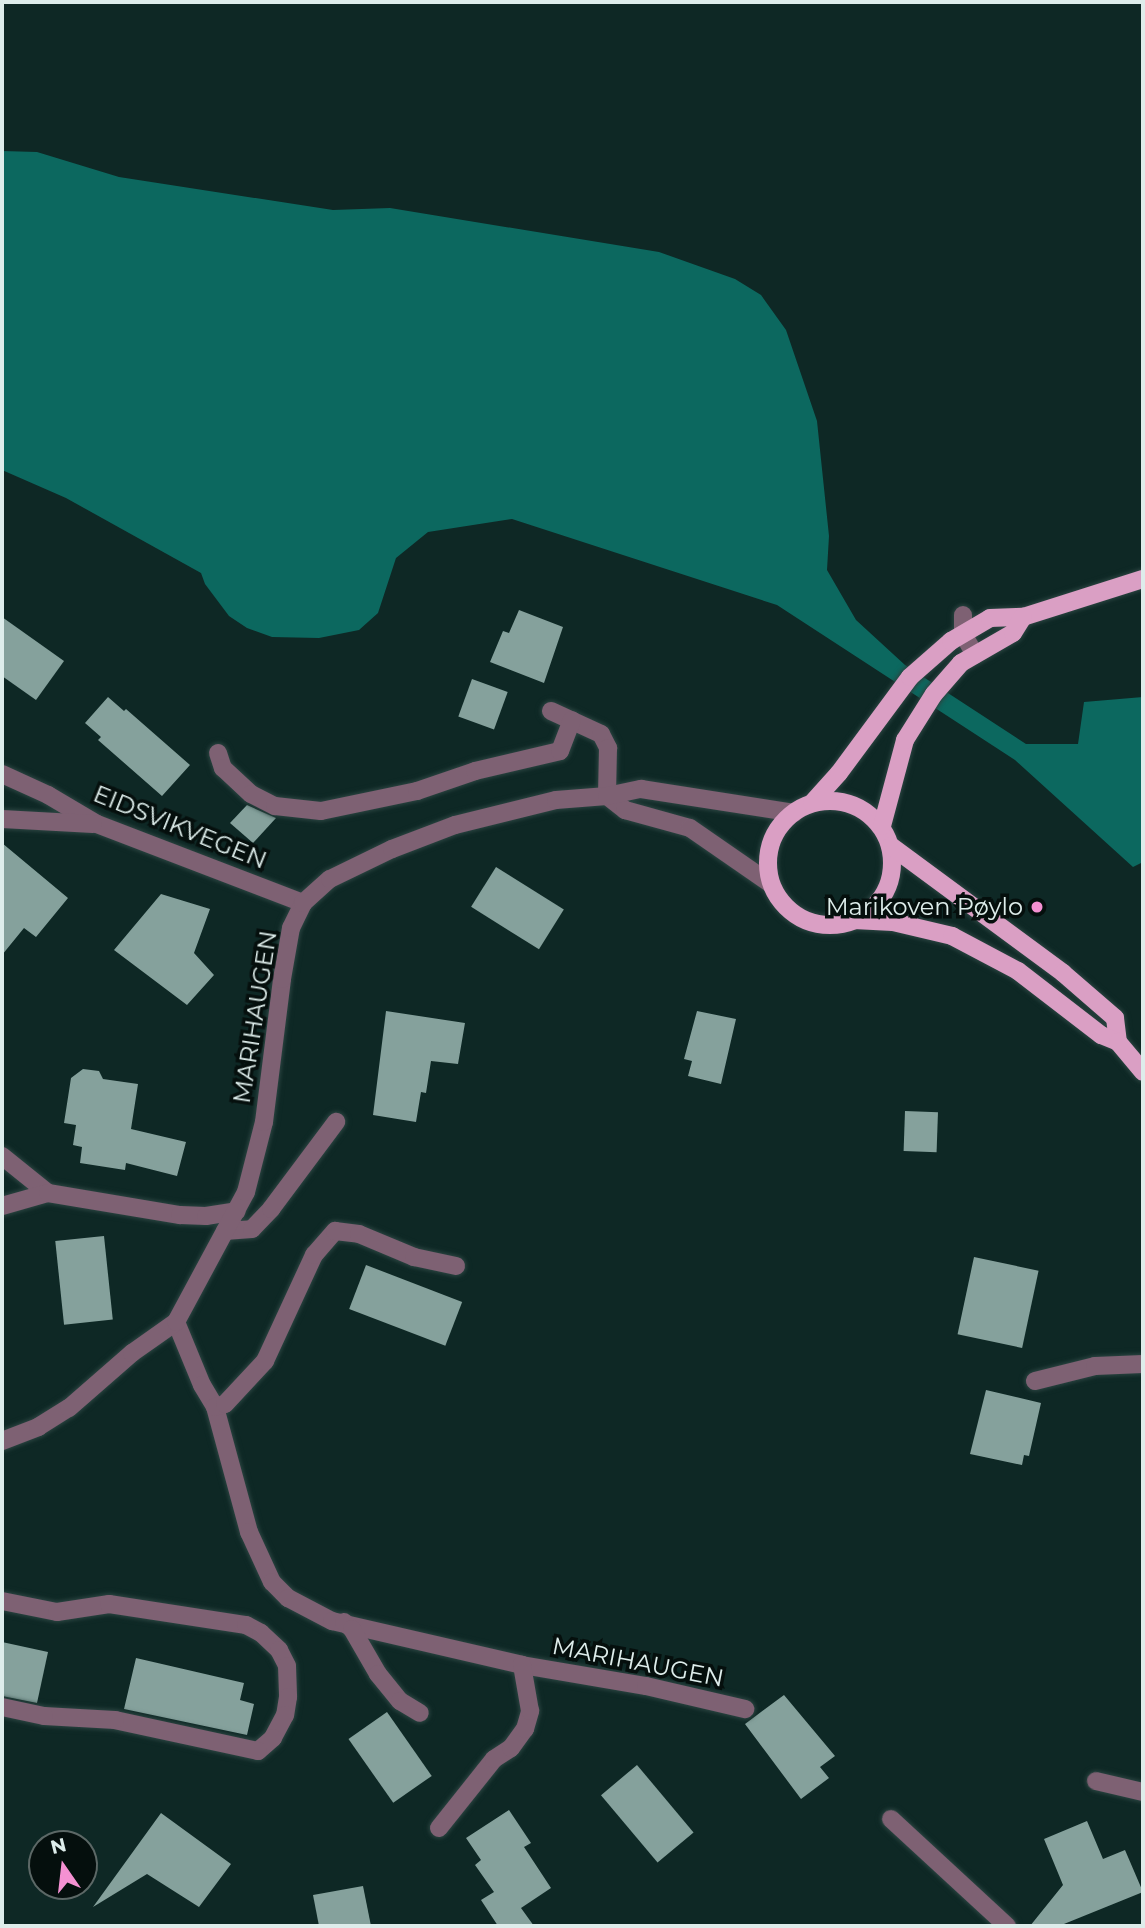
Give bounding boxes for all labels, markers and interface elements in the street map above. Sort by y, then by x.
street label: EIDSVIKVEGEN [89,779,271,875]
place label: Marikoven Pøylo [826,893,1023,921]
marker: Marikoven Pøylo [1029,899,1045,915]
street label: MARIHAUGEN [227,929,283,1105]
street label: MARIHAUGEN [550,1631,726,1693]
north arrow [28,1830,98,1900]
text: N [48,1833,69,1859]

